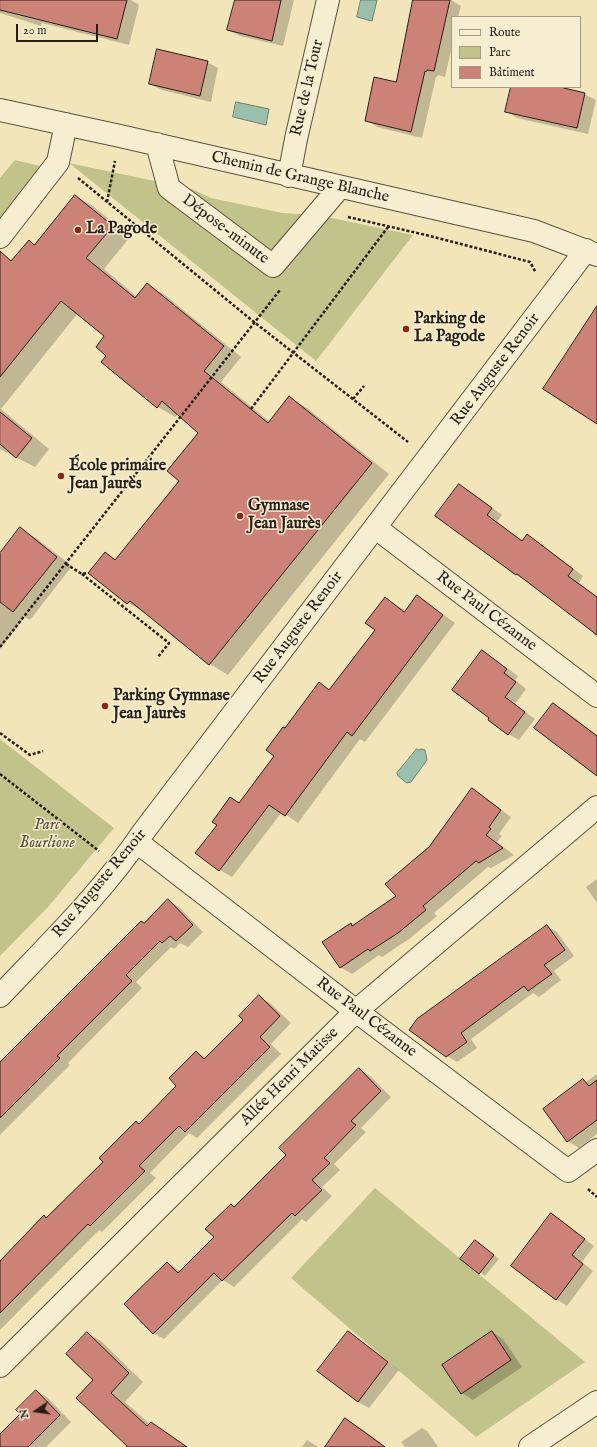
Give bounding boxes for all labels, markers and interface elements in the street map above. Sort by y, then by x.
scale bar [18,16,100,42]
legend [451,16,581,88]
text: 20 m [23,23,46,38]
text: Route [489,25,520,40]
street label: Rue de la Tour [288,38,328,138]
text: Parc [489,45,511,60]
text: Bâtiment [489,65,535,80]
street label: Chemin de Grange Blanche [209,148,391,208]
street label: Dépose-minute [178,191,272,269]
place label: La Pagode [86,220,157,240]
marker: La Pagode [73,225,83,235]
place label: Parking de La Pagode [414,310,485,348]
street label: Rue Auguste Renoir [447,310,545,430]
marker: Parking de La Pagode [401,324,411,334]
place label: École primaire Jean Jaurès [69,457,166,495]
marker: École primaire Jean Jaurès [56,471,66,481]
place label: Gymnase Jean Jaurès [248,497,321,535]
marker: Gymnase Jean Jaurès [235,511,245,521]
street label: Rue Auguste Renoir [250,568,348,688]
street label: Rue Paul Cézanne [432,568,540,656]
place label: Parking Gymnase Jean Jaurès [113,687,230,725]
marker: Parking Gymnase Jean Jaurès [100,701,110,711]
park label: Parc Bourlione [19,816,75,854]
street label: Rue Auguste Renoir [49,826,151,942]
street label: Rue Paul Cézanne [312,974,420,1062]
street label: Allée Henri Matisse [237,1024,343,1130]
north arrow [16,1391,56,1431]
text: N [16,1407,32,1420]

